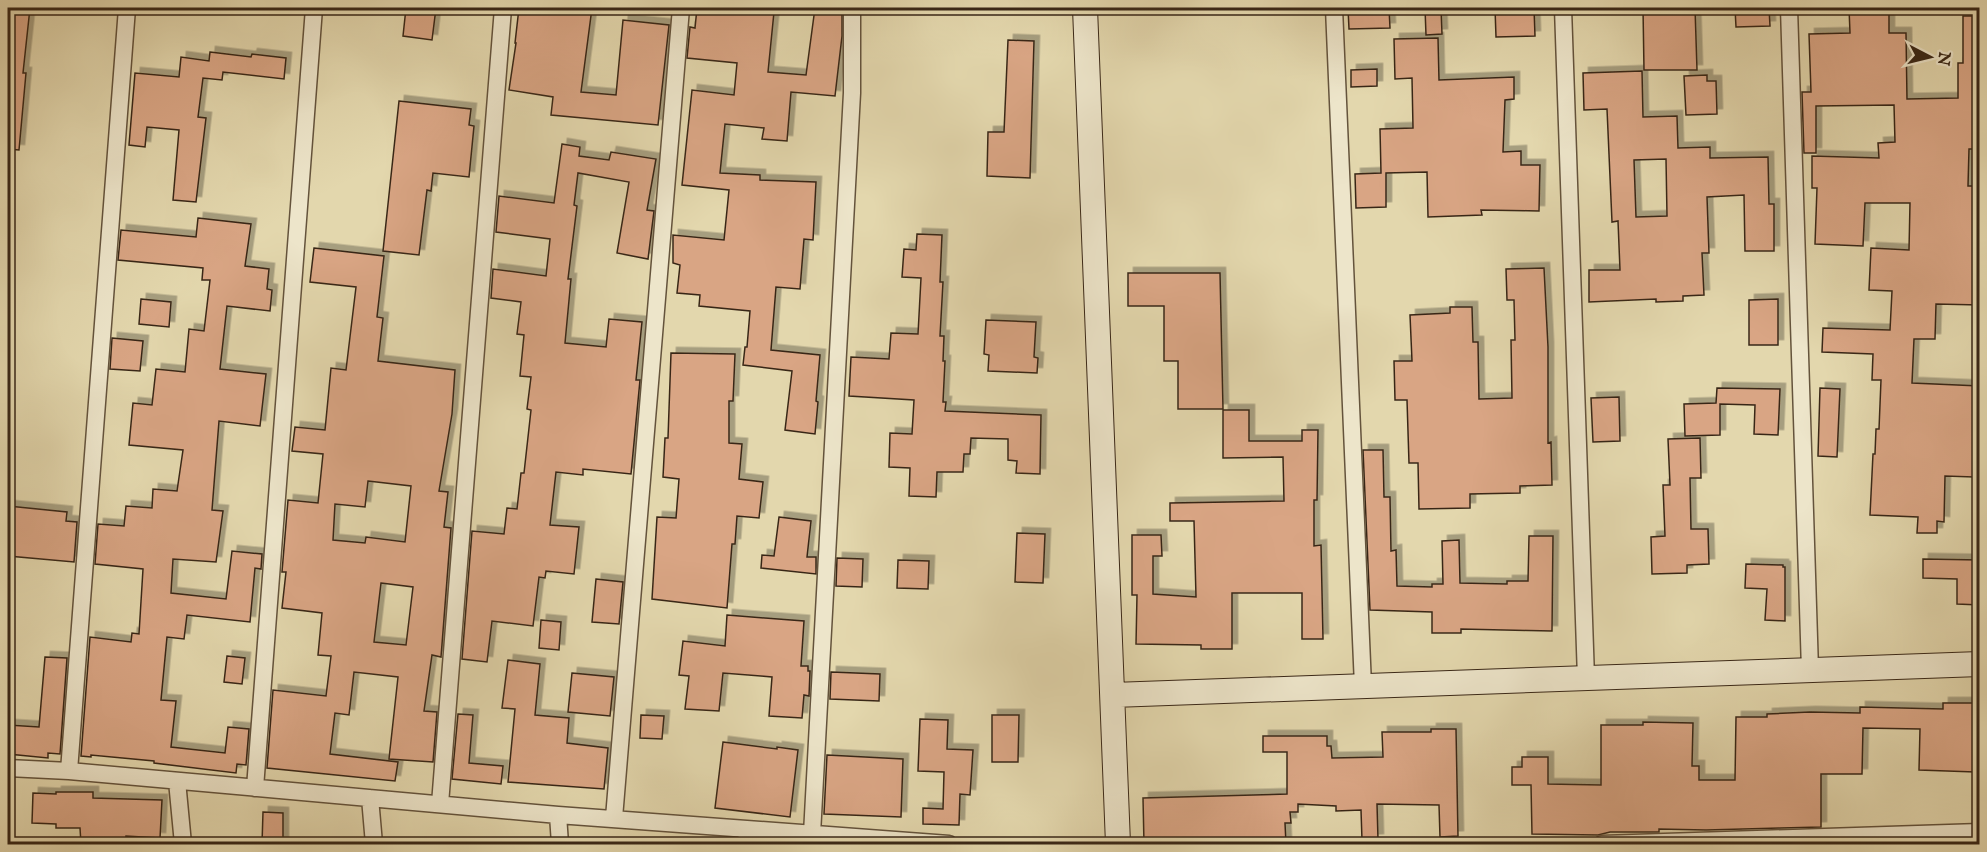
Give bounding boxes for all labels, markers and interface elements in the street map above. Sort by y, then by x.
north arrow [1900,27,1960,87]
text: N [1932,50,1954,67]

